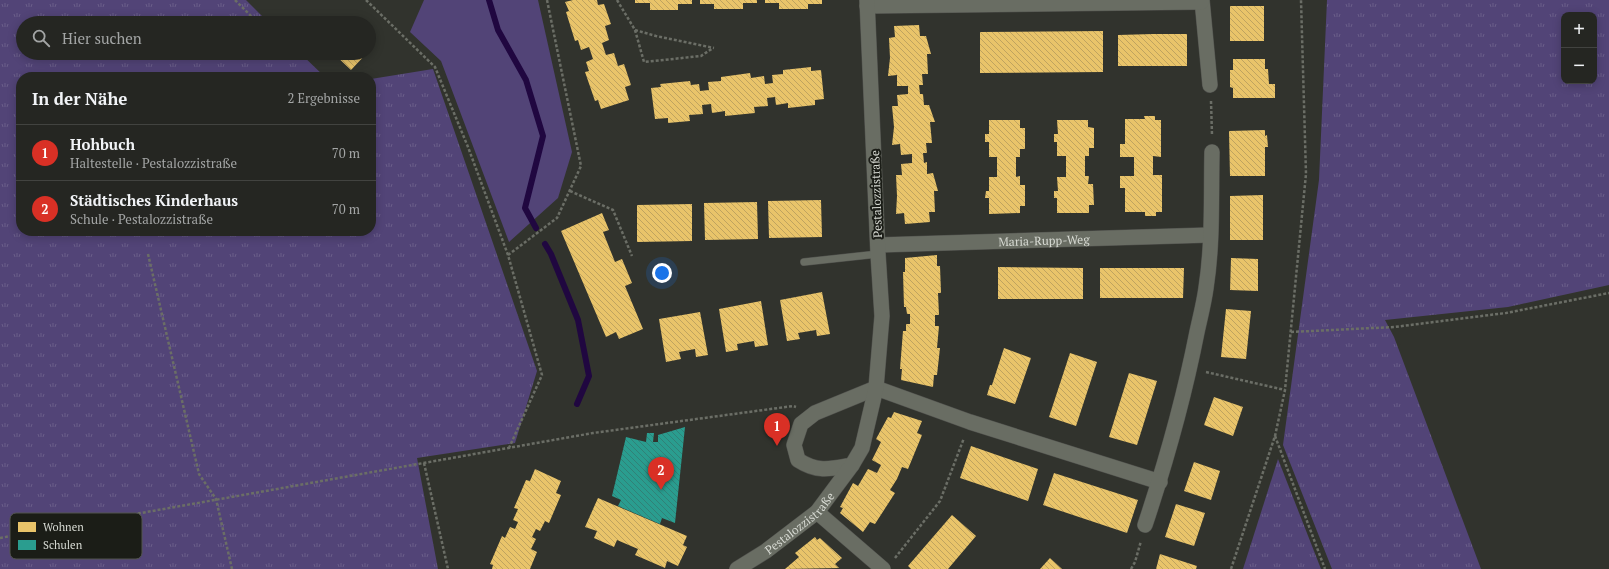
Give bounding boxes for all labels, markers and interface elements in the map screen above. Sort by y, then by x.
map controls [1561,12,1597,84]
button: + [1561,12,1597,48]
search box [16,16,376,60]
icon: search [30,27,52,49]
text: Hier suchen [62,28,142,48]
button: − [1561,48,1597,84]
text: In der Nähe [32,87,127,110]
text: 2 Ergebnisse [287,89,360,107]
text: Hohbuch [70,134,135,154]
text: 1 [41,144,49,162]
text: 70 m [332,144,360,162]
street label: Pestalozzistraße [867,150,885,238]
text: Haltestelle · Pestalozzistraße [70,154,237,172]
text: Städtisches Kinderhaus [70,190,238,210]
text: 2 [41,200,49,218]
text: 70 m [332,200,360,218]
text: Schule · Pestalozzistraße [70,210,213,228]
street label: Maria-Rupp-Weg [998,231,1090,249]
your location [652,263,672,283]
pin: 1 [764,413,790,446]
pin: 2 [648,457,674,490]
street label: Pestalozzistraße [761,489,837,557]
legend [10,513,142,559]
text: Wohnen [43,520,84,534]
text: Schulen [43,538,83,552]

